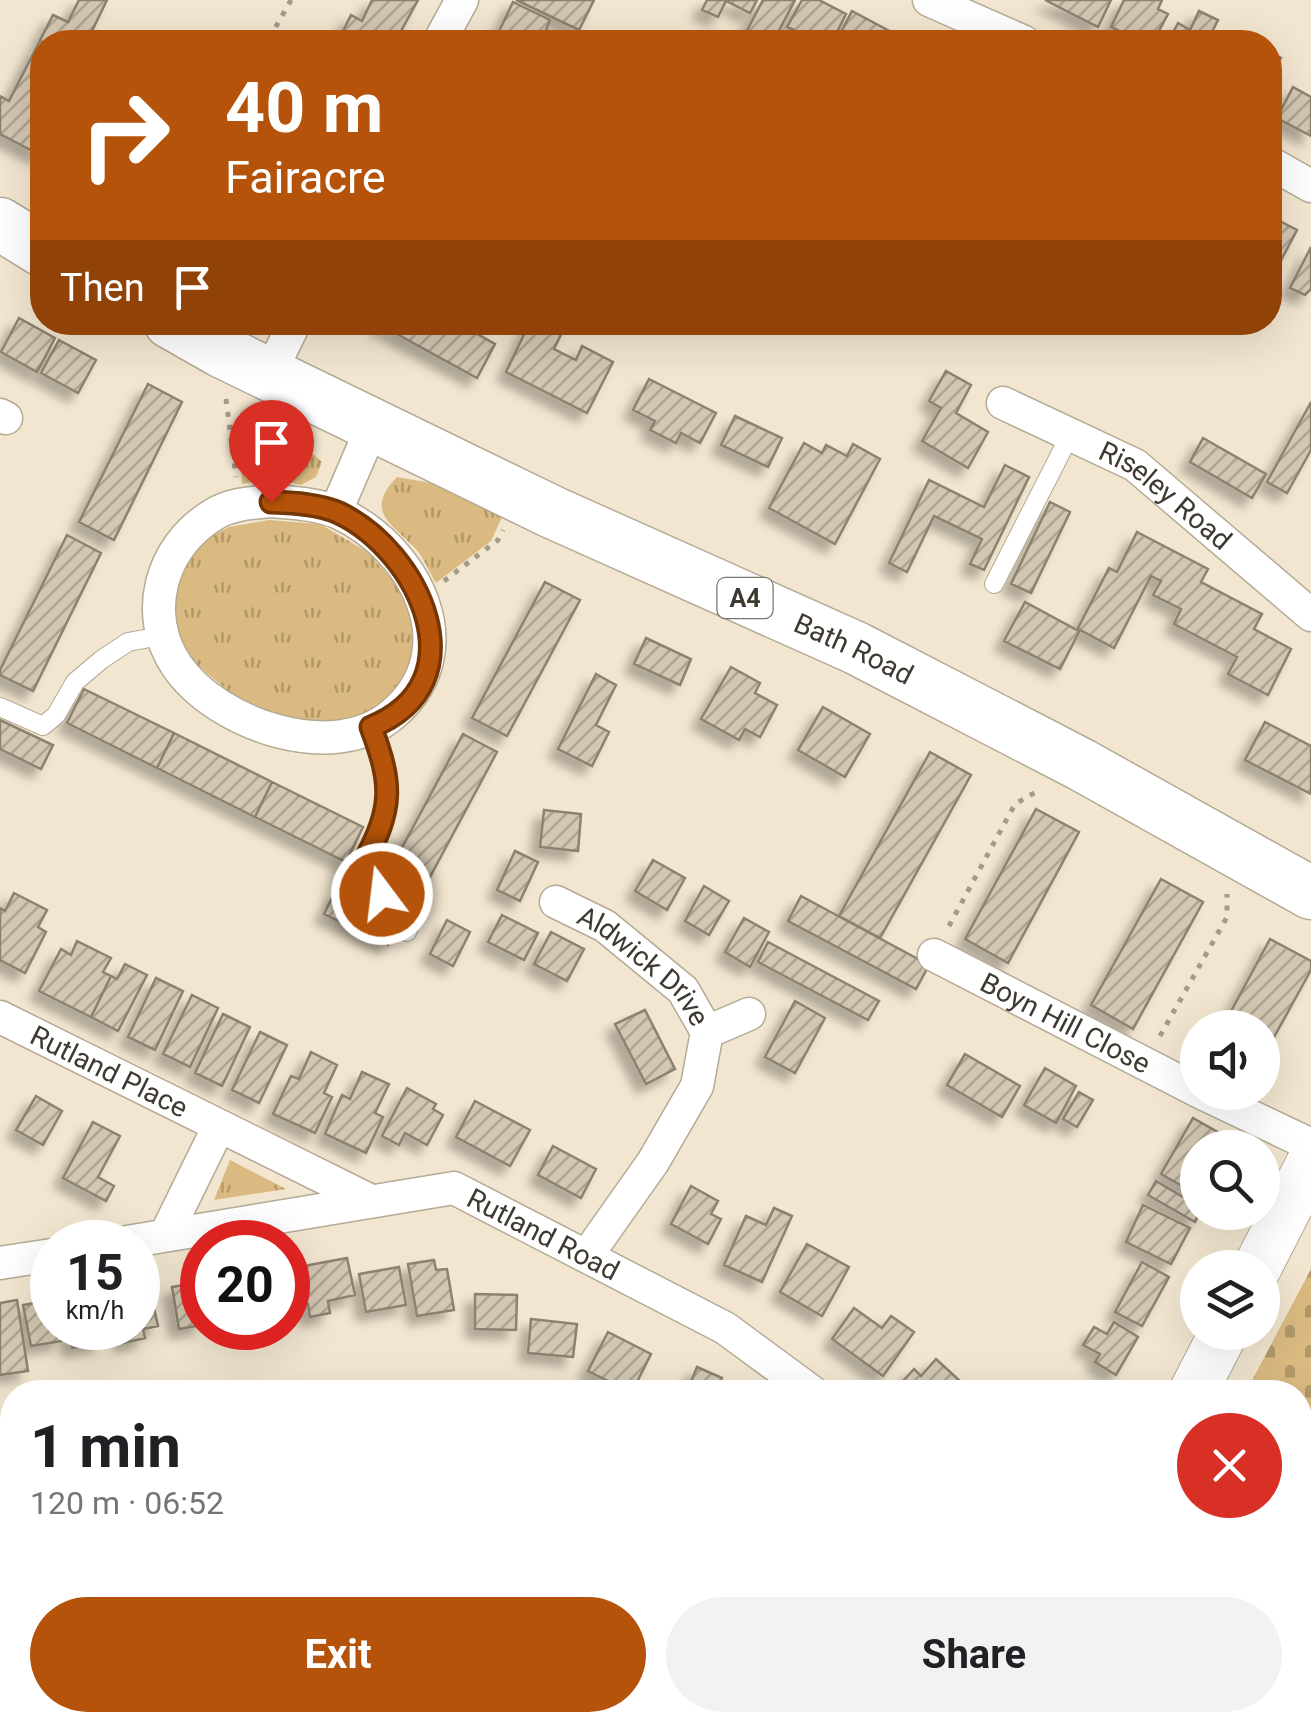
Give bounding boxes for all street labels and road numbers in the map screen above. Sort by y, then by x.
street label: Riseley Road [1094,434,1238,557]
road number: A4 [718,578,772,618]
street label: Bath Road [789,606,919,691]
street label: Aldwick Drive [572,899,716,1031]
street label: Boyn Hill Close [975,965,1156,1080]
street label: Rutland Place [25,1018,193,1124]
street label: Rutland Road [462,1181,625,1287]

